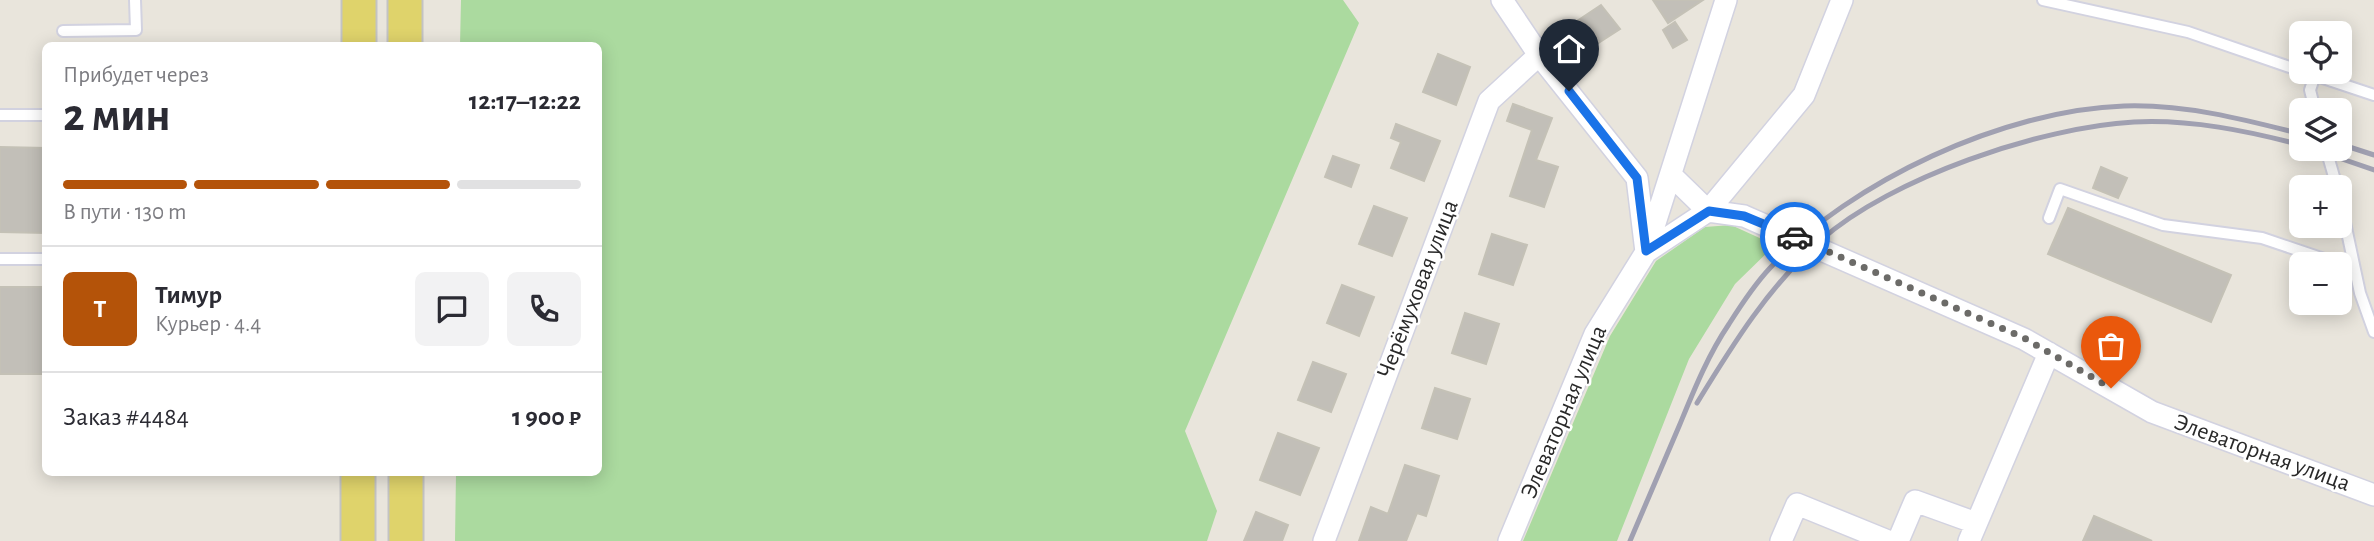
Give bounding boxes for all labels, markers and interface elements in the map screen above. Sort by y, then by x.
pin [1539,19,1599,91]
map controls [2289,21,2352,315]
button: locate [2289,21,2352,84]
icon: home [1550,30,1588,68]
text: Прибудет через [63,64,209,87]
text: 12:17–12:22 [469,88,581,114]
text: 2 мин [63,93,171,139]
button: layers [2289,98,2352,161]
button: + [2289,175,2352,238]
street label: Черёмуховая улица [1373,197,1463,381]
text: В пути · 130 m [63,201,186,224]
courier [1760,202,1830,272]
icon: car [1776,218,1814,256]
button: − [2289,252,2352,315]
button: chat [415,272,489,346]
button: phone [507,272,581,346]
text: Тимур [155,282,222,308]
text: Т [94,296,106,322]
text: Курьер · 4.4 [155,313,261,336]
pin [2081,316,2141,388]
street label: Элеваторная улица [1517,322,1611,502]
icon: bag [2092,327,2130,365]
text: Заказ #4484 [63,404,189,430]
text: 1 900 ₽ [512,404,581,430]
street label: Элеваторная улица [2171,410,2353,496]

